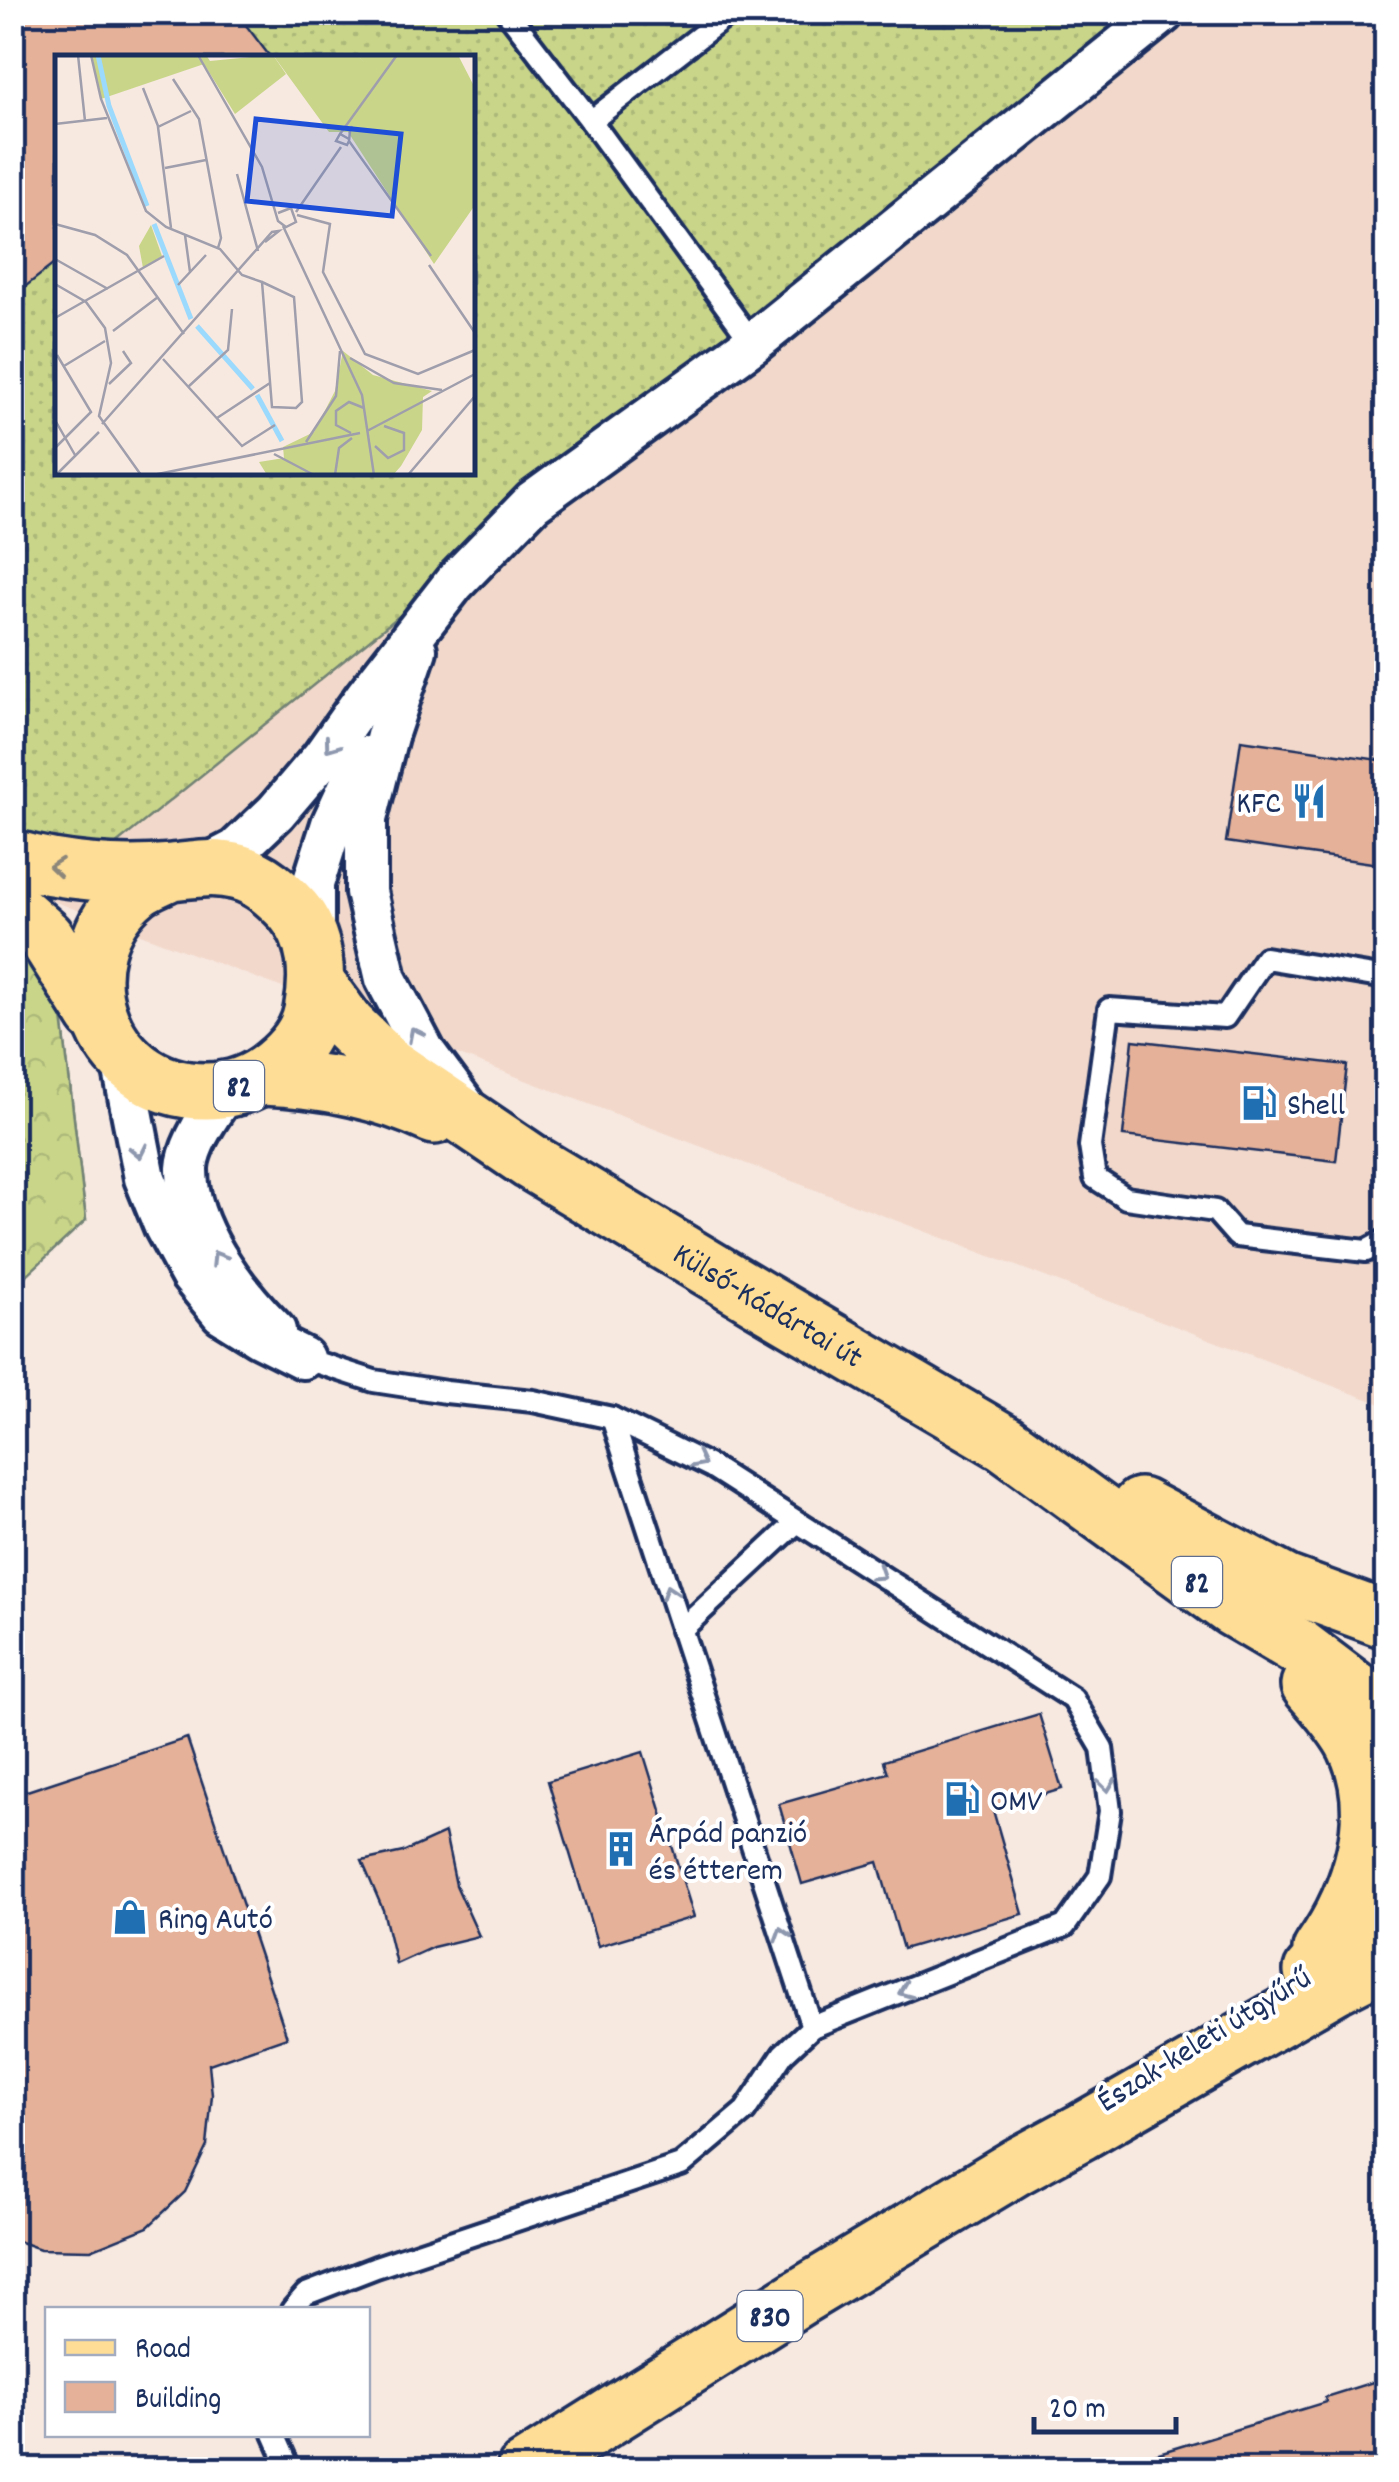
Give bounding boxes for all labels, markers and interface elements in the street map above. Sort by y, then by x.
inset map [55,55,475,475]
one-way arrow [325,733,343,752]
restaurant icon: KFC [1290,782,1328,820]
place label: KFC [1236,783,1281,829]
one-way arrow [47,857,63,878]
one-way arrow [408,1027,427,1045]
road number: 82 [214,1061,264,1111]
fuel station icon: Shell [1240,1084,1278,1122]
place label: Shell [1287,1085,1345,1131]
one-way arrow [127,1142,148,1159]
street label: Külső-Kádártai út [662,1234,870,1383]
one-way arrow [211,1250,230,1268]
one-way arrow [689,1449,707,1468]
road number: 82 [1172,1557,1222,1607]
one-way arrow [868,1562,886,1581]
one-way arrow [660,1585,681,1602]
one-way arrow [1096,1778,1117,1794]
fuel station icon: OMV [943,1780,981,1818]
place label: OMV [990,1781,1043,1827]
place label: Árpád panzió és étterem [649,1813,807,1896]
building icon: Árpád panzió és étterem [602,1830,640,1868]
shop icon: Ring Autó [111,1898,149,1936]
place label: Ring Autó [158,1899,273,1945]
one-way arrow [773,1927,793,1944]
street label: Észak-keleti útgyűrű [1090,1957,1323,2127]
one-way arrow [897,1979,915,1999]
road number: 830 [738,2291,802,2341]
legend [45,2307,370,2437]
text: Road [135,2330,191,2373]
scale bar [1034,2372,1176,2434]
text: Building [135,2380,221,2423]
text: 20 m [1049,2390,1106,2433]

